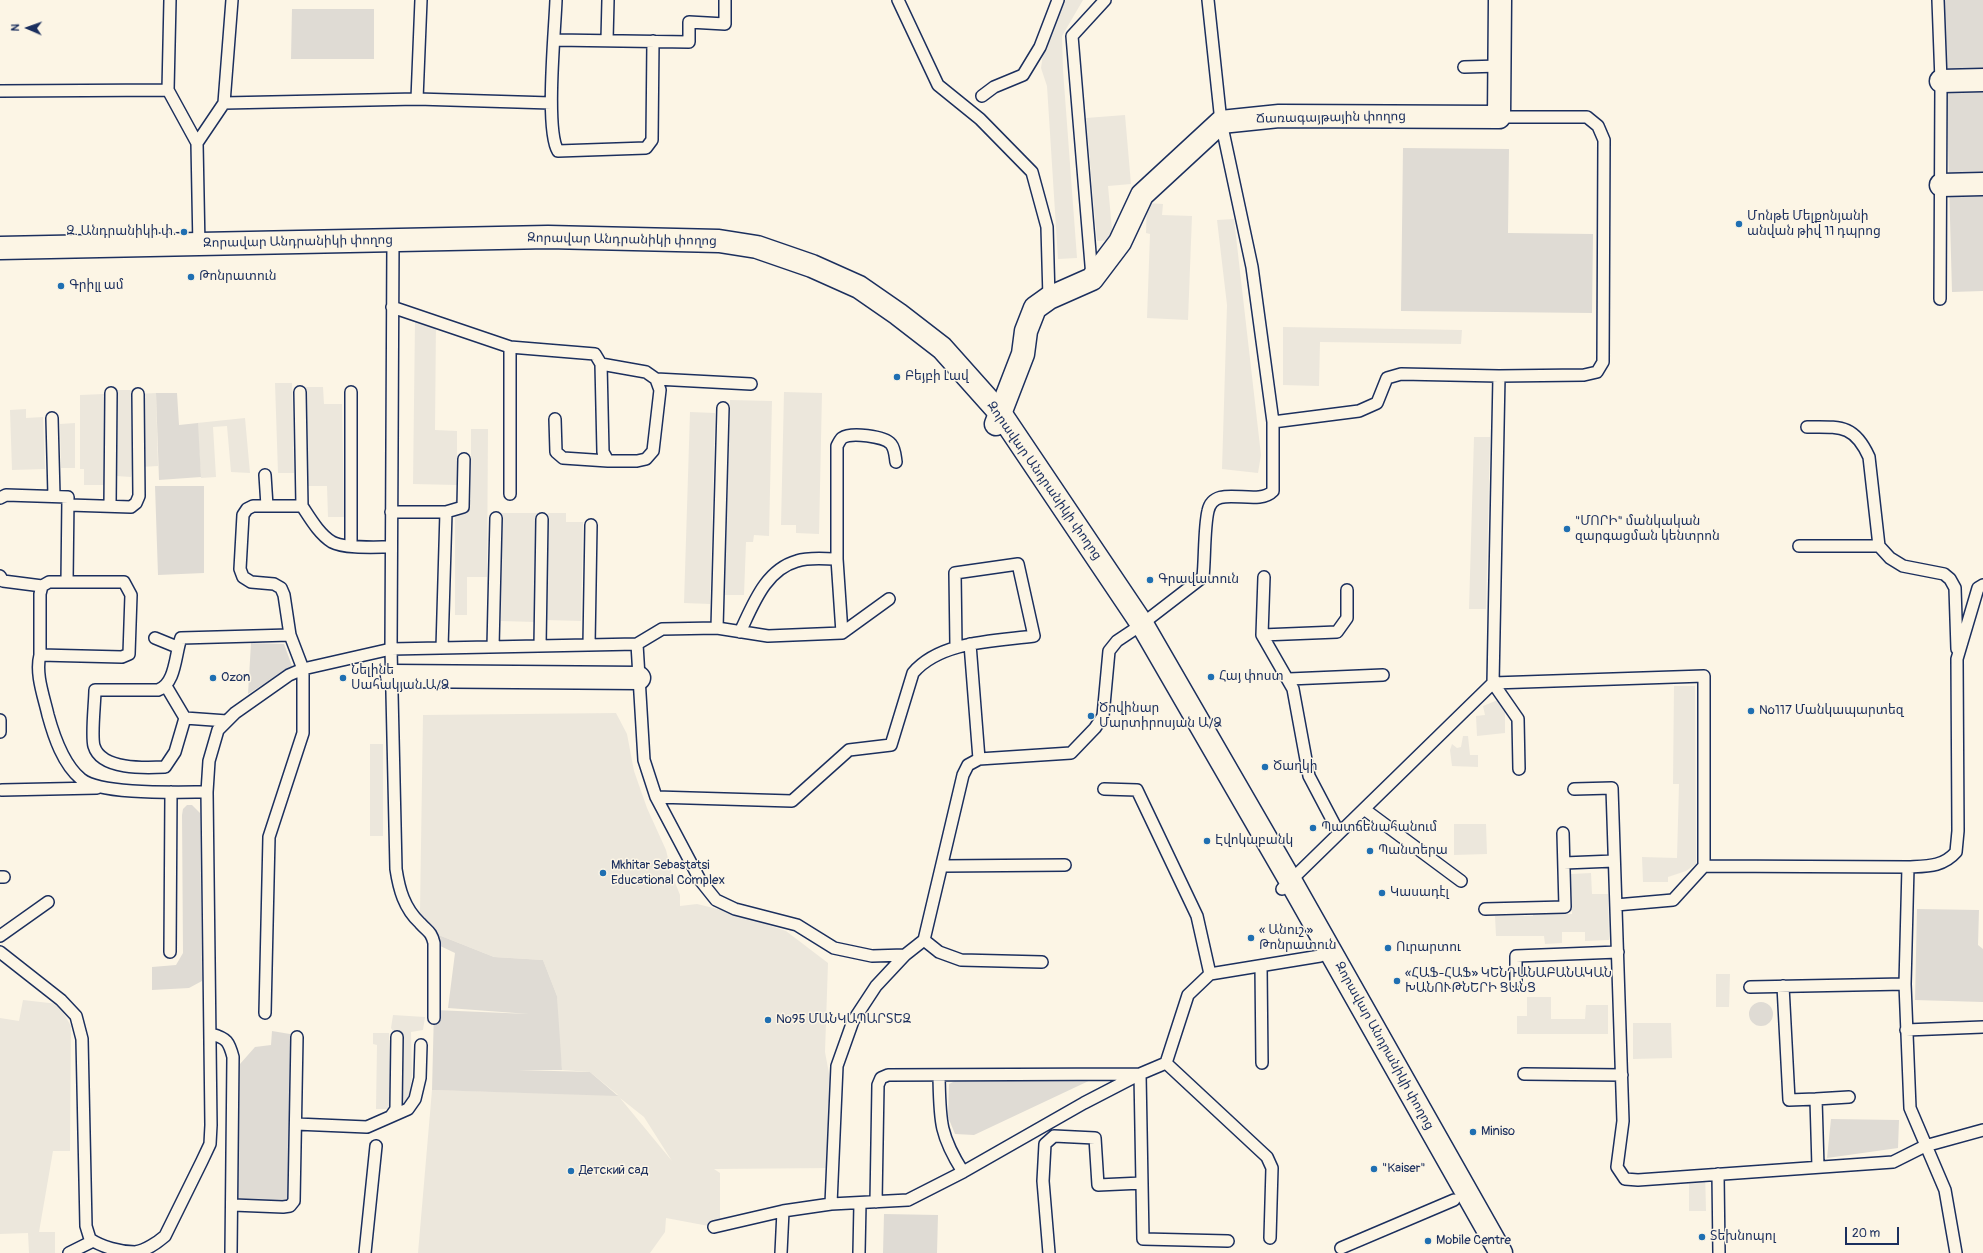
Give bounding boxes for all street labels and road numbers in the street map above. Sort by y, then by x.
street label: Ճառագայթային փողոց [1256,109,1406,127]
street label: Զորավար Անդրանիկի փողոց [527,231,717,249]
street label: Զորավար Անդրանիկի փողոց [203,233,393,251]
street label: Զորավար Անդրանիկի փողոց [983,399,1105,563]
street label: Զորավար Անդրանիկի փողոց [1331,959,1437,1133]

